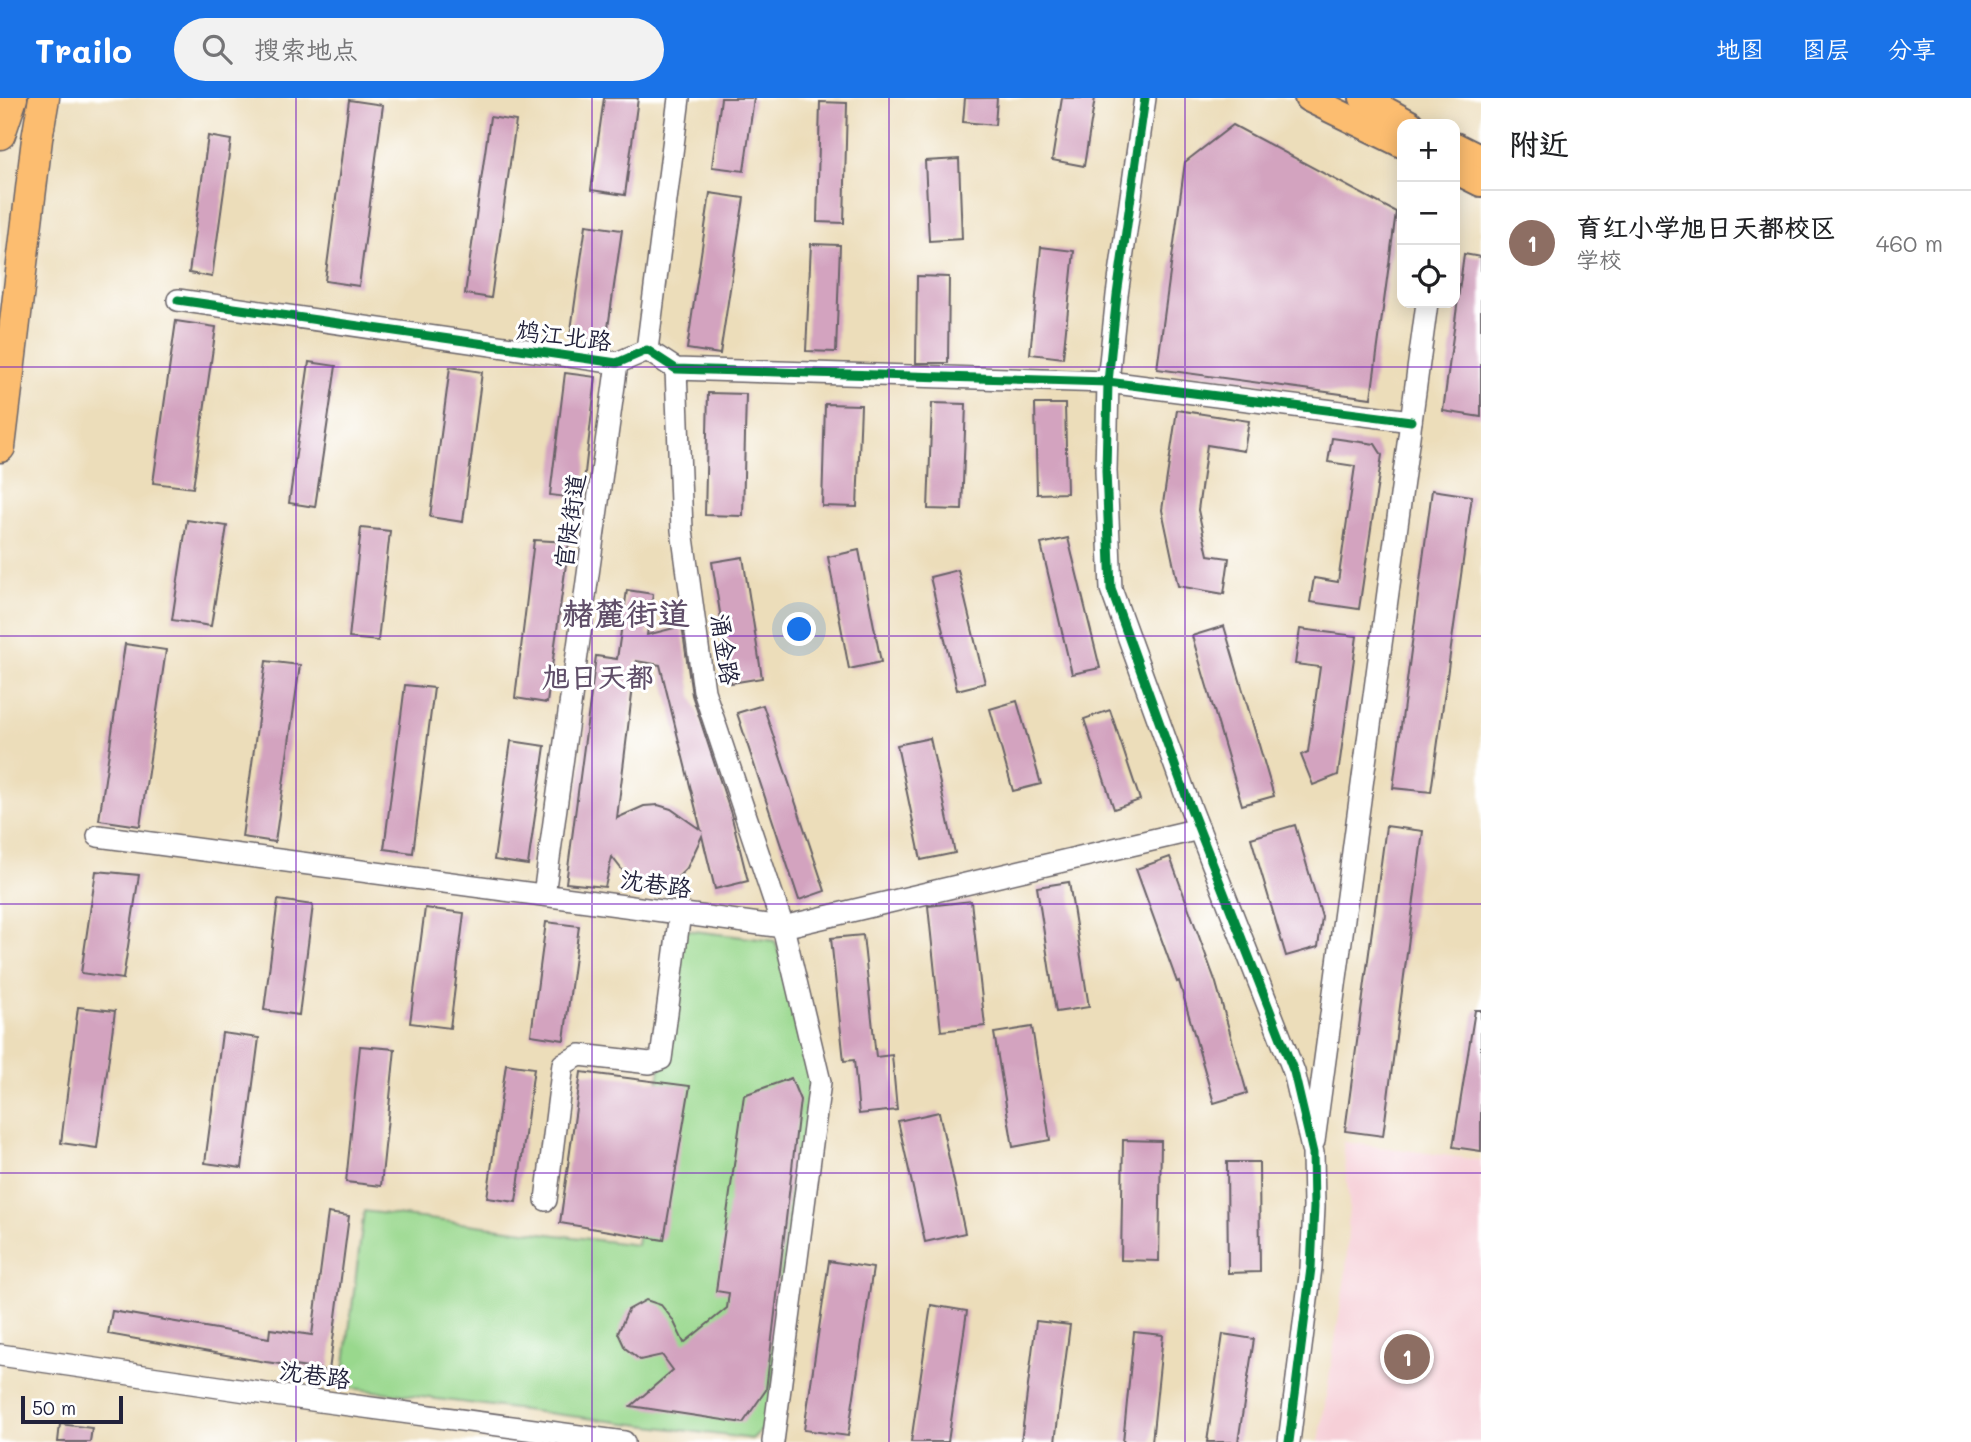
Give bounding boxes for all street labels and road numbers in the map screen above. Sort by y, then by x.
street label: 鸩江北路 [514,314,614,356]
street label: 官陡街道 [547,471,591,571]
street label: 涌金路 [705,611,747,687]
street label: 沈巷路 [618,863,694,903]
street label: 沈巷路 [277,1354,353,1394]

